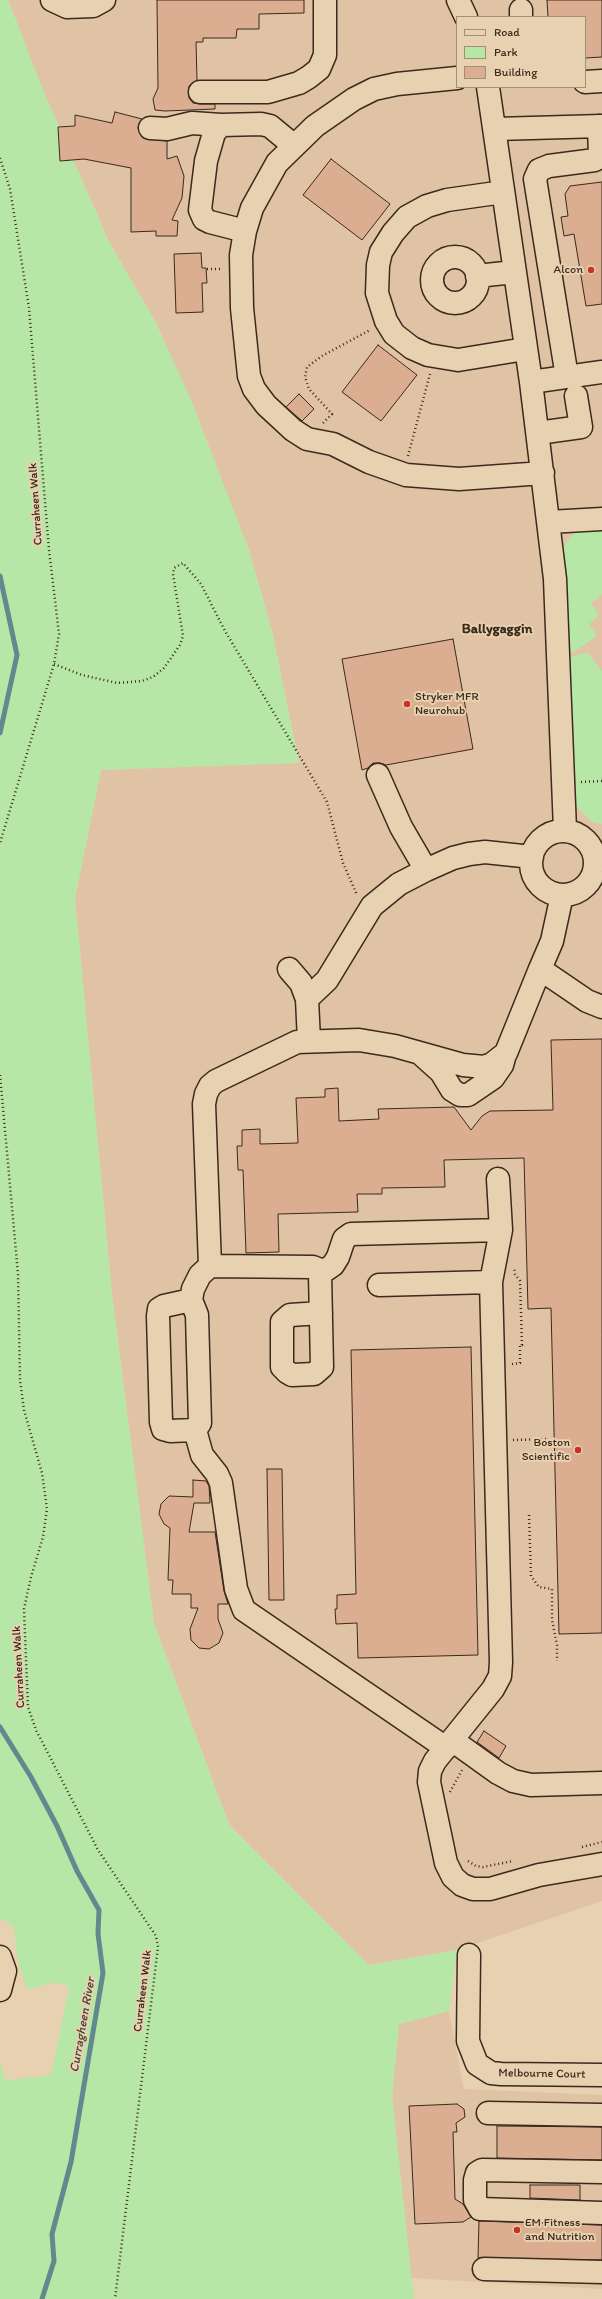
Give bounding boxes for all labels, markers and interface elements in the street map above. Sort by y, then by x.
legend [456,16,586,88]
text: Road [494,25,520,39]
text: Park [494,45,518,59]
text: Building [494,65,537,79]
place label: Alcon [554,263,583,277]
marker: Alcon [586,265,596,275]
street label: Curraheen Walk [26,462,46,546]
district label: Ballygaggin [462,621,532,637]
place label: Stryker MFR Neurohub [415,690,479,718]
marker: Stryker MFR Neurohub [402,699,412,709]
place label: Boston Scientific [522,1436,570,1464]
marker: Boston Scientific [573,1445,583,1455]
street label: Curraheen Walk [10,1625,28,1709]
street label: Curraheen Walk [131,1949,155,2033]
water label: Curragheen River [67,1976,99,2074]
street label: Melbourne Court [498,2066,586,2082]
place label: EM Fitness and Nutrition [525,2216,594,2244]
marker: EM Fitness and Nutrition [512,2225,522,2235]

